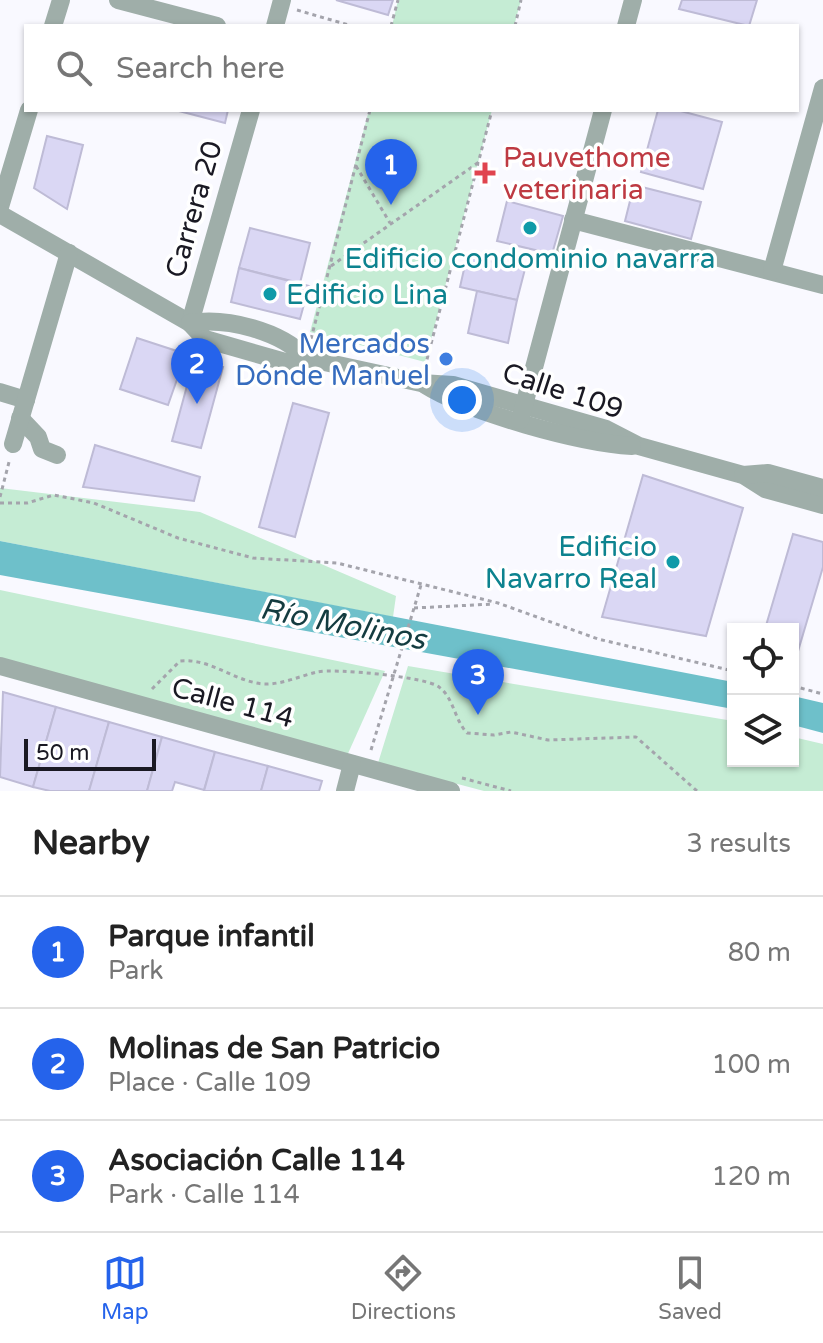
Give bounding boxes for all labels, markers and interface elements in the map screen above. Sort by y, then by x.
search box [24,24,799,112]
icon: search [52,46,96,90]
text: Search here [116,50,285,87]
street label: Carrera 20 [158,137,230,282]
pin: 1 [365,139,417,205]
place label: Pauvethome veterinaria [503,141,671,207]
marker: Pauvethome veterinaria [474,162,496,184]
marker: Edificio condominio navarra [521,219,539,237]
place label: Edificio condominio navarra [345,242,715,276]
place label: Edificio Lina [286,278,448,312]
marker: Edificio Lina [261,285,279,303]
place label: Mercados Dónde Manuel [235,327,430,393]
pin: 2 [171,338,223,404]
marker: Mercados Dónde Manuel [437,350,455,368]
street label: Calle 109 [498,355,627,426]
your location [442,380,482,420]
place label: Edificio Navarro Real [485,530,657,596]
marker: Edificio Navarro Real [664,553,682,571]
water label: Río Molinos [257,590,431,659]
map controls [727,623,799,767]
button: locate [727,623,799,695]
pin: 3 [452,649,504,715]
street label: Calle 114 [168,670,298,736]
button: layers [727,695,799,767]
scale bar [24,735,156,771]
text: 50 m [36,740,90,766]
text: Nearby [32,823,150,864]
text: 3 results [686,828,791,859]
text: Parque infantil [108,918,315,955]
text: 1 [50,937,66,968]
text: 80 m [728,937,791,968]
text: Park [108,955,164,986]
text: Molinas de San Patricio [108,1030,440,1067]
text: 2 [50,1049,66,1080]
text: 100 m [711,1049,791,1080]
text: Place · Calle 109 [108,1067,311,1098]
text: Asociación Calle 114 [108,1142,405,1179]
text: 3 [50,1161,66,1192]
text: 120 m [711,1161,791,1192]
text: Park · Calle 114 [108,1179,300,1210]
tab: Map [101,1251,149,1325]
tab: Directions [351,1251,456,1325]
tab: Saved [658,1251,722,1325]

